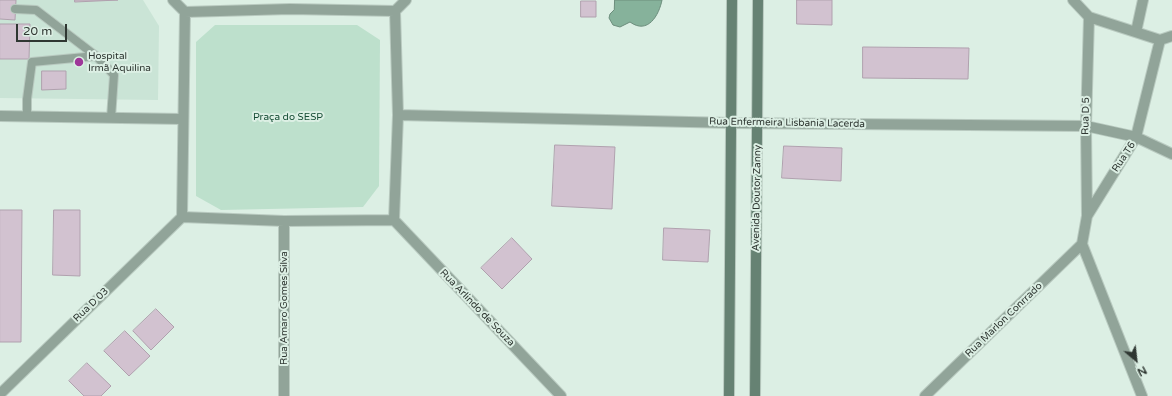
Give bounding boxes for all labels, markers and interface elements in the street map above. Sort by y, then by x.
scale bar [18,16,69,42]
text: 20 m [23,24,52,38]
place label: Hospital Irmã Aquilina [88,50,151,74]
marker: Hospital Irmã Aquilina [73,56,85,68]
street label: Rua D 5 [1080,97,1092,135]
park label: Praça do SESP [253,111,323,123]
street label: Rua Enfermeira Lisbania Lacerda [709,116,865,130]
street label: Rua T6 [1110,140,1138,174]
street label: Avenida Doutor Zanny [750,145,764,251]
street label: Rua Amaro Gomes Silva [278,251,290,365]
street label: Rua Arlindo de Souza [437,267,517,349]
street label: Rua Marlon Conrrado [963,280,1045,360]
street label: Rua D 03 [71,285,111,325]
north arrow [1116,340,1156,380]
text: N [1135,363,1149,379]

